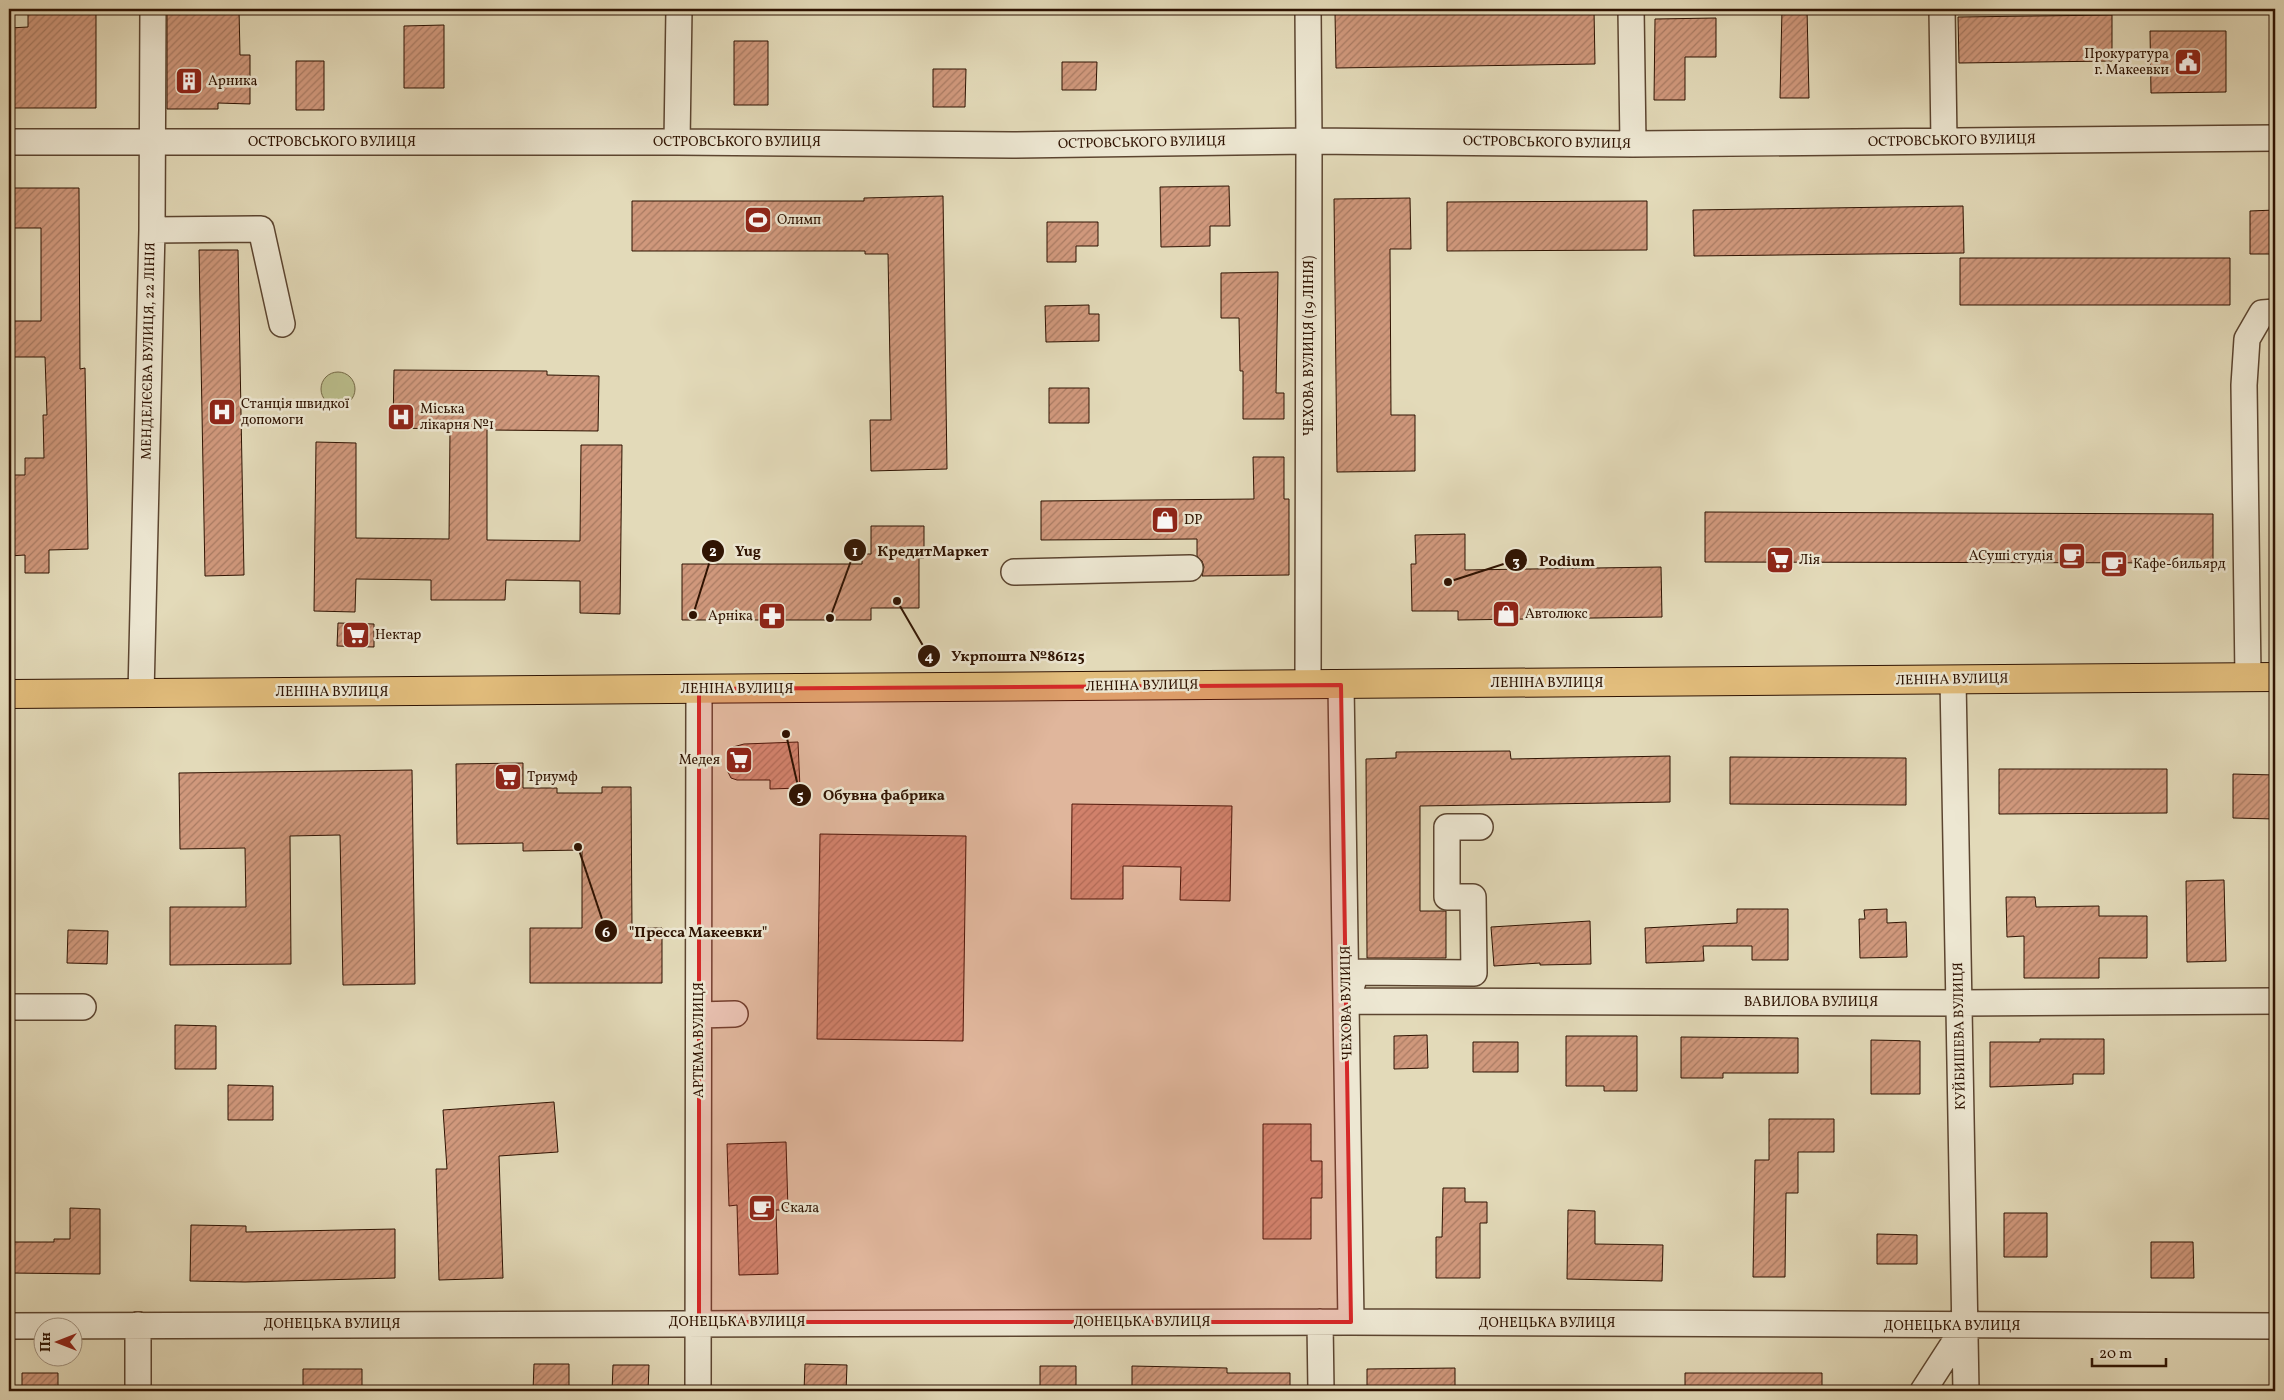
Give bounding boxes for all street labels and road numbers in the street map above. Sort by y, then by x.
street label: ОСТРОВСЬКОГО ВУЛИЦЯ [1868,130,2036,152]
street label: ОСТРОВСЬКОГО ВУЛИЦЯ [1058,132,1226,154]
street label: ОСТРОВСЬКОГО ВУЛИЦЯ [1463,132,1631,154]
street label: ОСТРОВСЬКОГО ВУЛИЦЯ [248,133,416,152]
street label: ОСТРОВСЬКОГО ВУЛИЦЯ [653,133,821,152]
street label: МЕНДЕЛЄЄВА ВУЛИЦЯ, 22 ЛІНІЯ [138,242,160,460]
street label: ЧЕХОВА ВУЛИЦЯ (19 ЛIНIЯ) [1300,256,1319,436]
street label: ЛЕНІНА ВУЛИЦЯ [1895,670,2009,690]
street label: ЛЕНІНА ВУЛИЦЯ [1491,674,1603,693]
street label: ЛЕНІНА ВУЛИЦЯ [1085,676,1199,696]
street label: ЛЕНІНА ВУЛИЦЯ [681,680,793,699]
street label: ЛЕНІНА ВУЛИЦЯ [276,683,388,702]
street label: ЧЕХОВА ВУЛИЦЯ [1336,945,1358,1061]
street label: КУЙБИШЕВА ВУЛИЦЯ [1948,962,1971,1110]
street label: АРТЕМА ВУЛИЦЯ [690,982,709,1098]
street label: ВАВИЛОВА ВУЛИЦЯ [1744,993,1878,1012]
street label: ДОНЕЦЬКА ВУЛИЦЯ [668,1313,806,1332]
street label: ДОНЕЦЬКА ВУЛИЦЯ [1073,1313,1211,1332]
street label: ДОНЕЦЬКА ВУЛИЦЯ [1478,1314,1616,1333]
street label: ДОНЕЦЬКА ВУЛИЦЯ [263,1315,401,1334]
street label: ДОНЕЦЬКА ВУЛИЦЯ [1883,1317,2021,1336]

